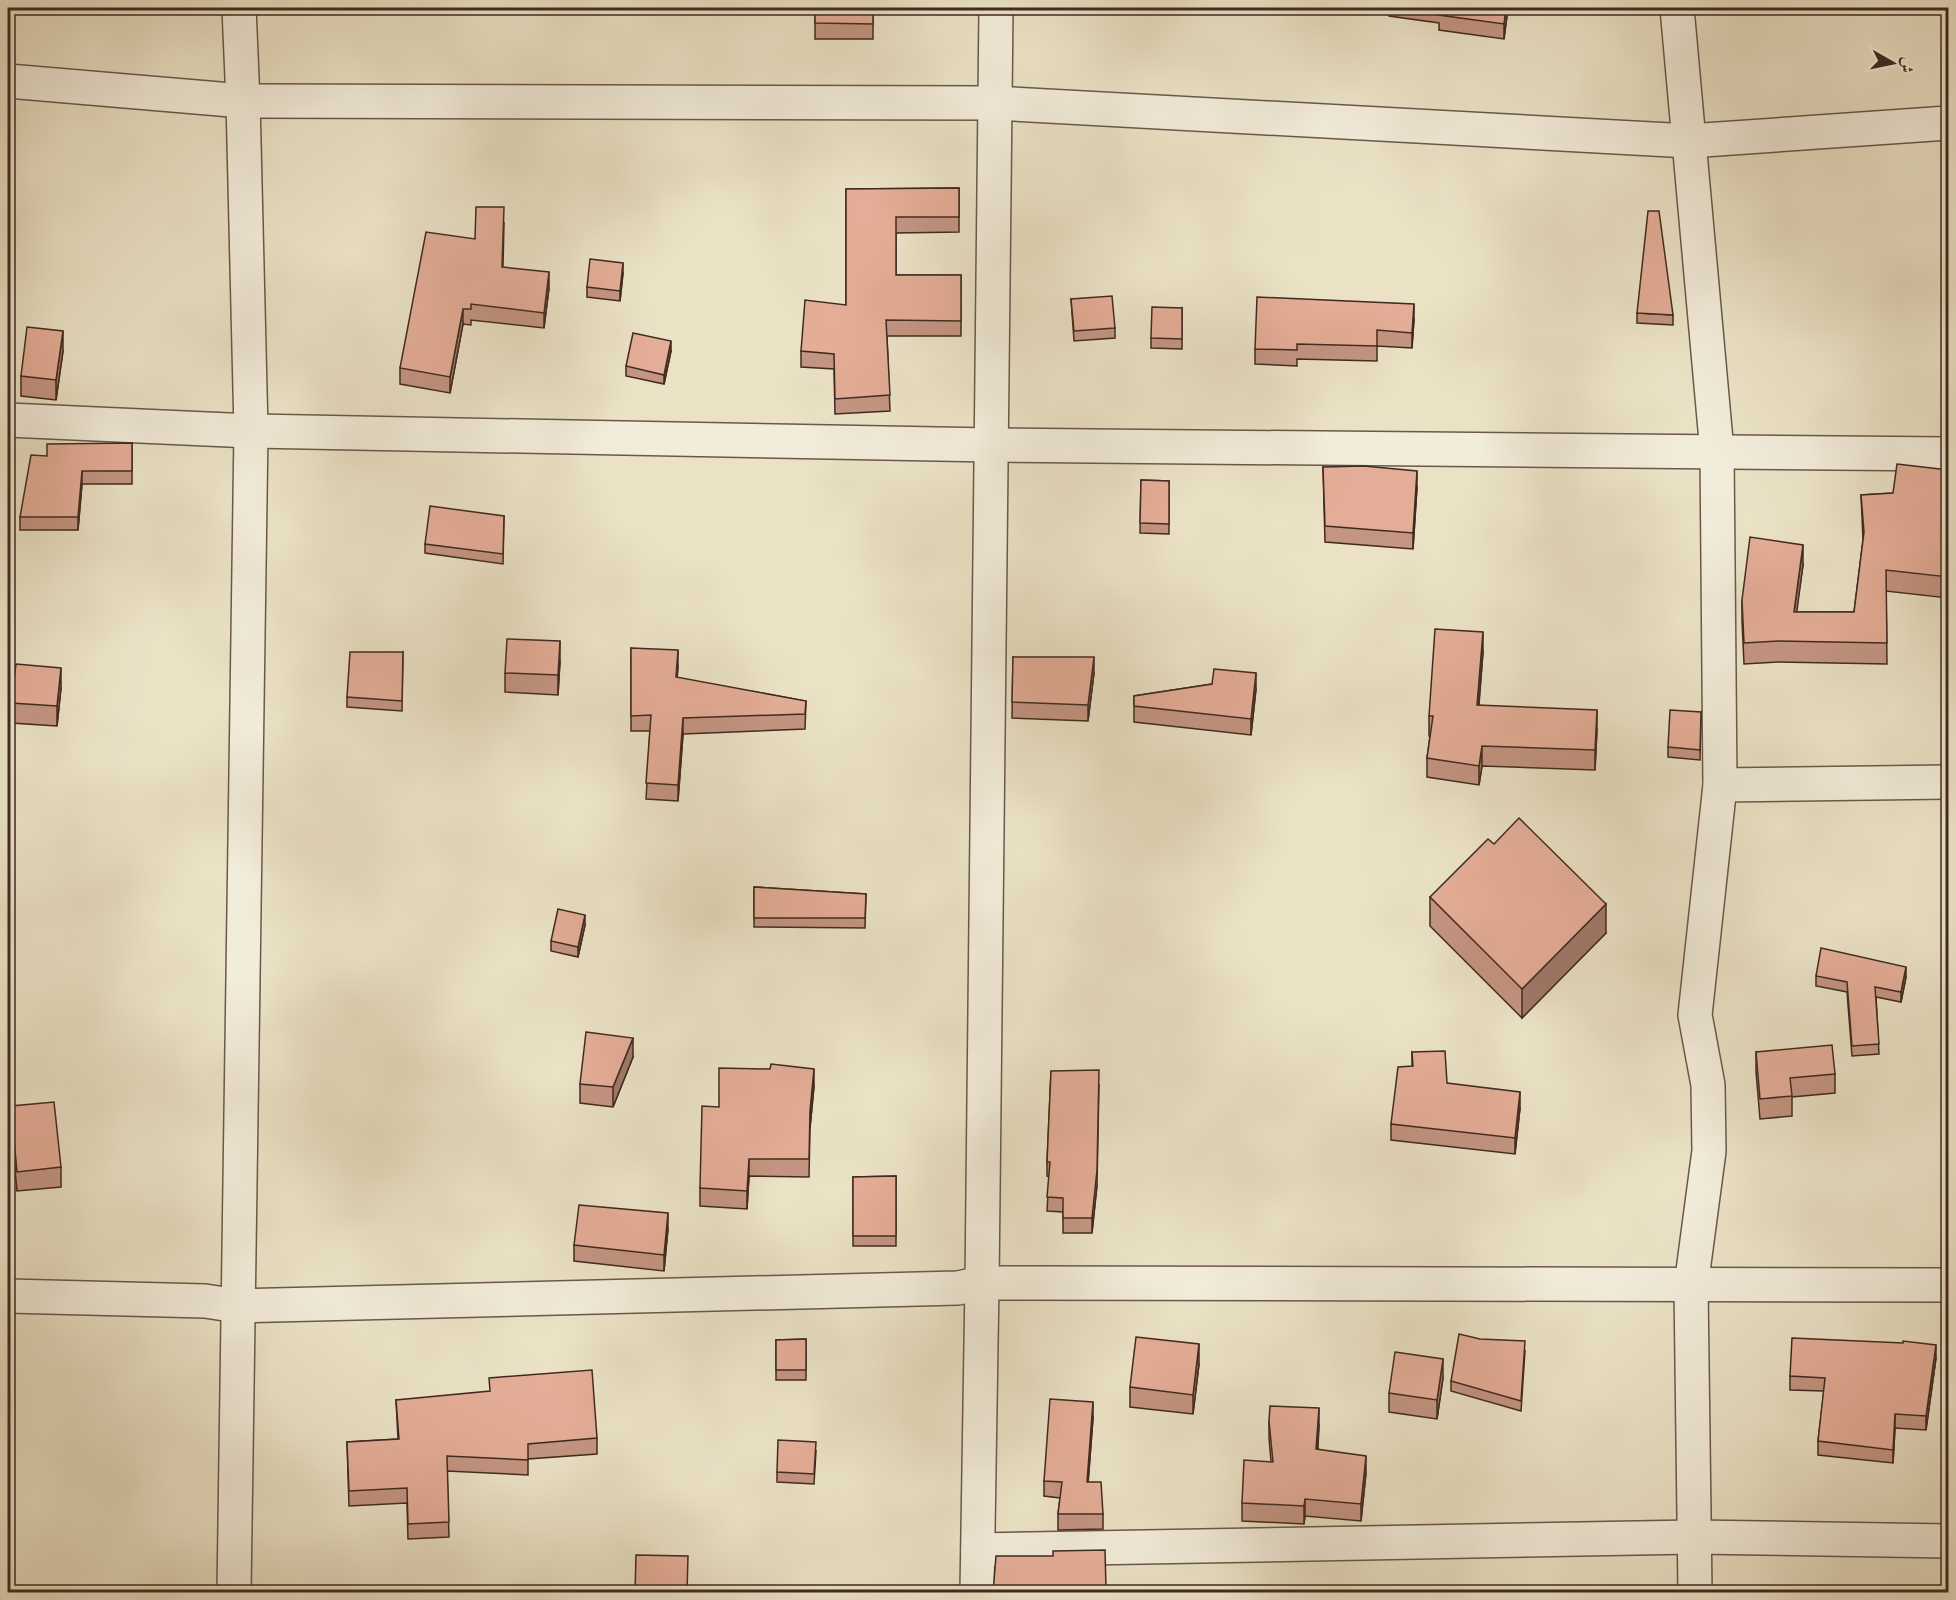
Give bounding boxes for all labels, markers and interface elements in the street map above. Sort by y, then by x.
north arrow [1863,33,1923,93]
text: ش [1896,56,1918,75]

